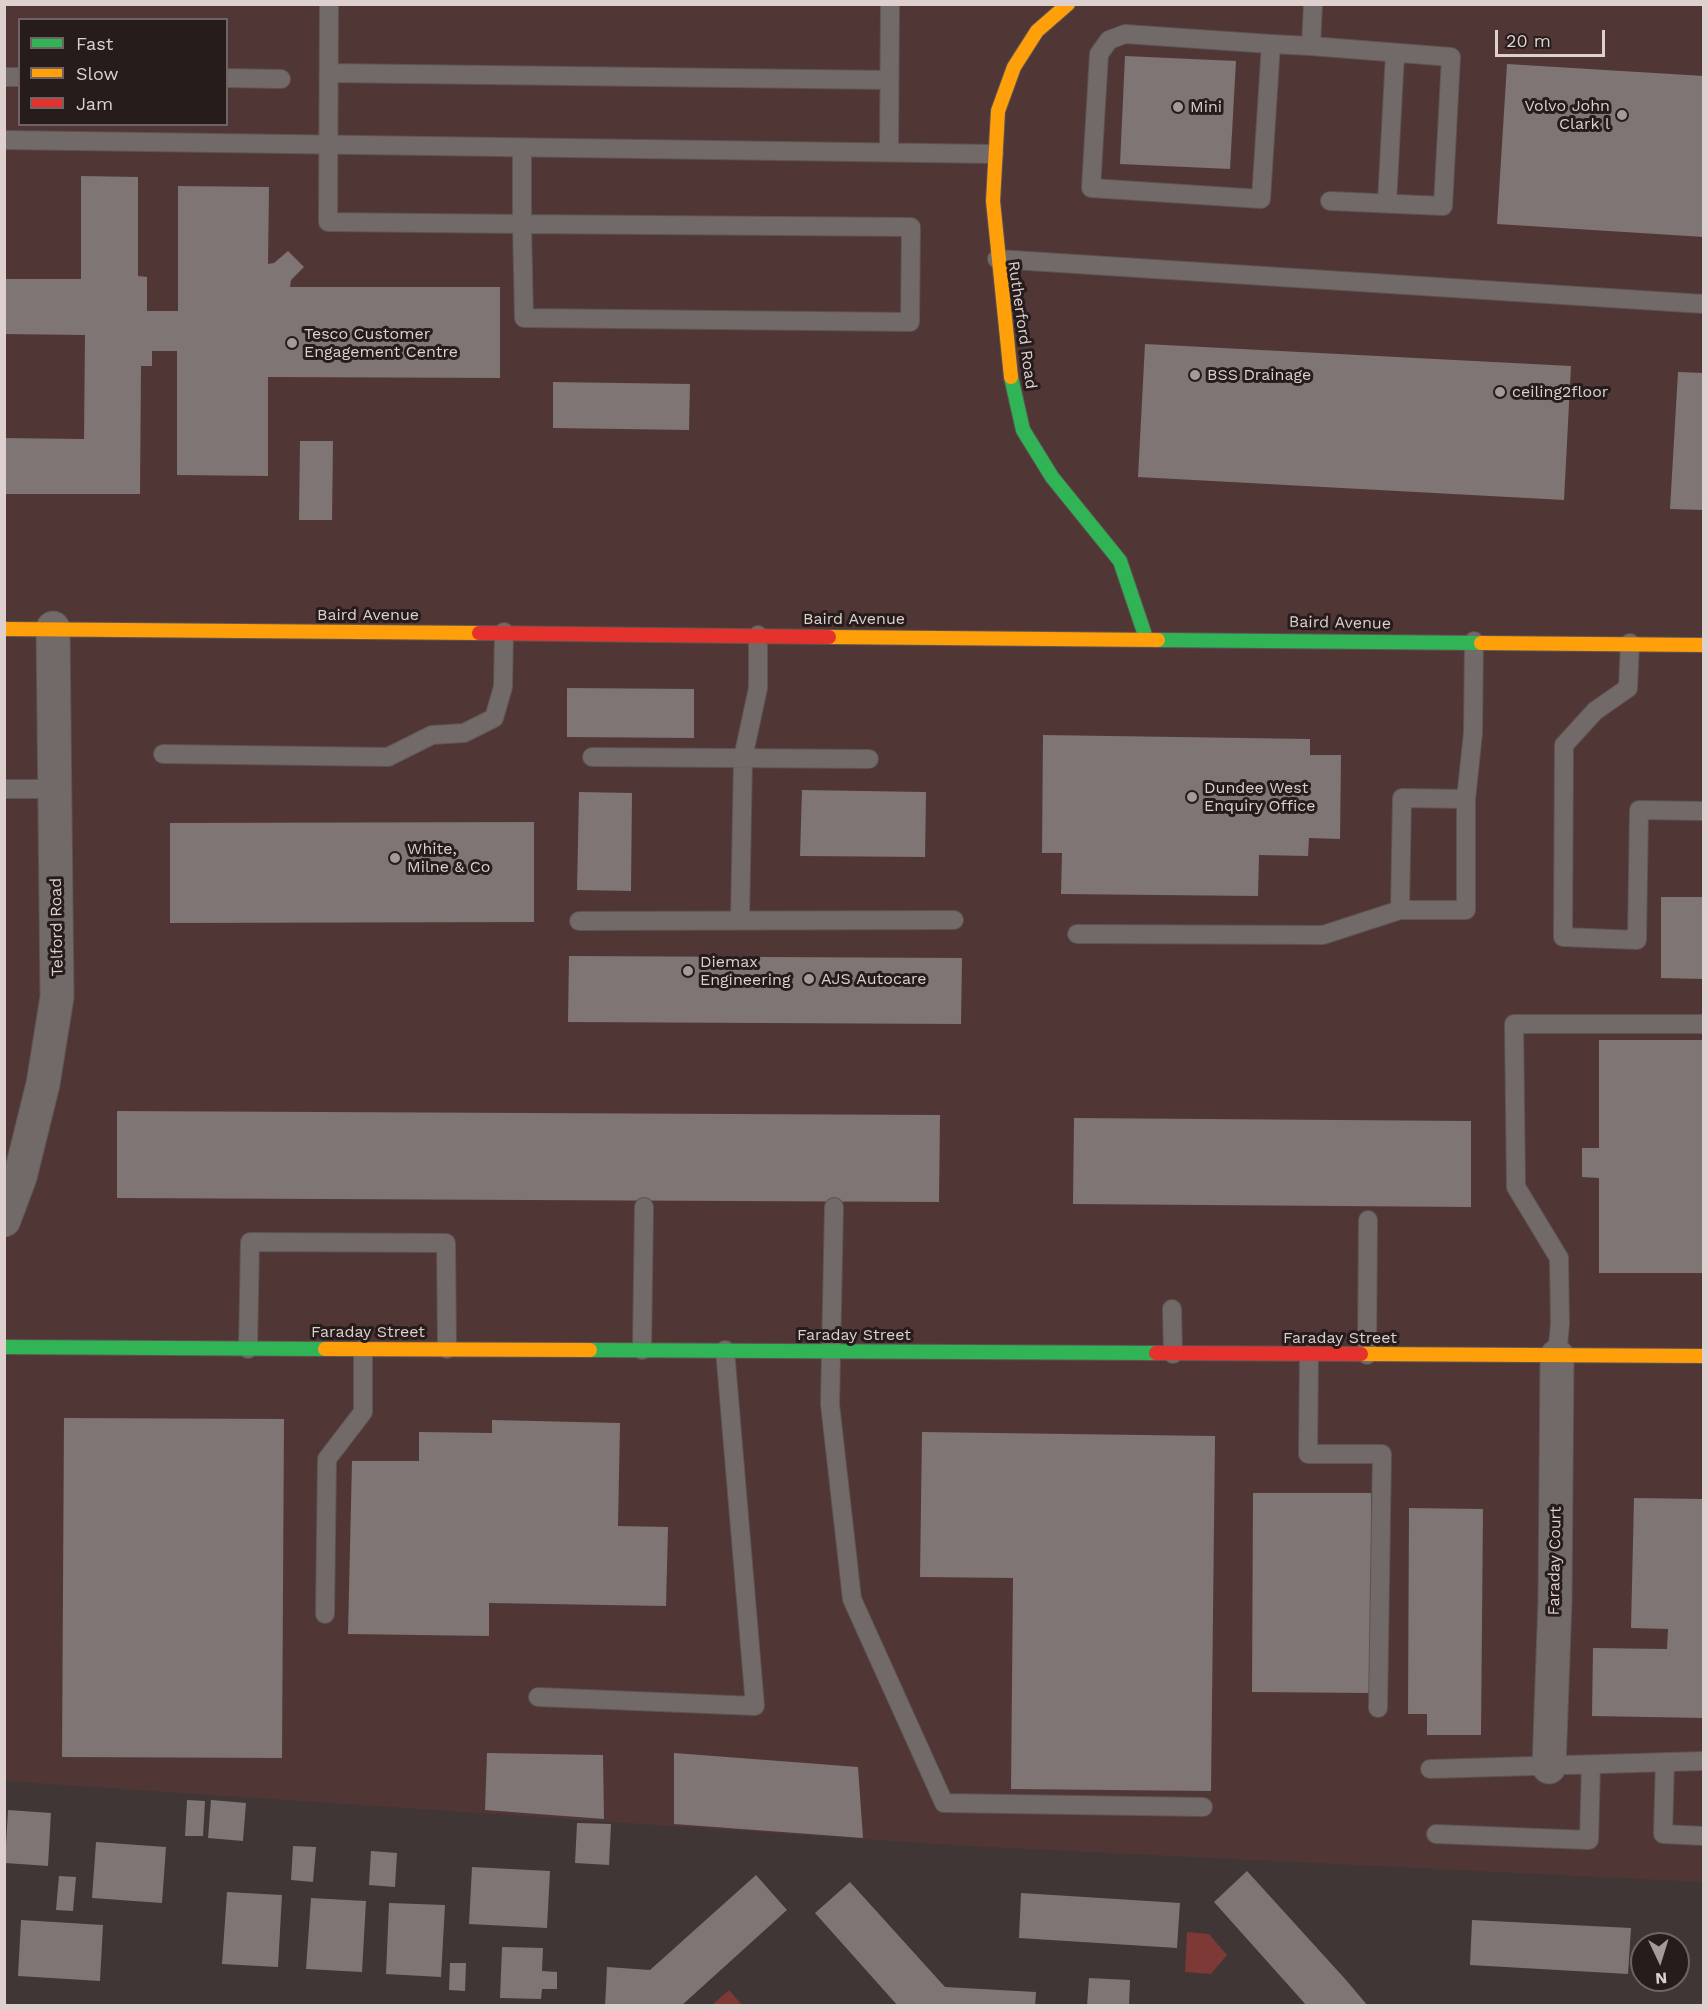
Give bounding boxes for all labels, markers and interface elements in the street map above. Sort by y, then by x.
legend [18,18,228,126]
scale bar [1498,18,1608,56]
text: 20 m [1506,30,1551,51]
text: Fast [76,33,113,54]
text: Slow [76,63,119,84]
text: Jam [76,93,113,114]
place label: Volvo John Clark l [1524,96,1610,134]
place label: Mini [1190,97,1222,117]
marker: Mini [1171,100,1185,114]
marker: Volvo John Clark l [1615,108,1629,122]
street label: Rutherford Road [1004,260,1040,390]
place label: Tesco Customer Engagement Centre [304,324,458,362]
marker: Tesco Customer Engagement Centre [285,336,299,350]
place label: BSS Drainage [1207,365,1311,385]
marker: BSS Drainage [1188,368,1202,382]
place label: ceiling2floor [1512,382,1608,402]
marker: ceiling2floor [1493,385,1507,399]
street label: Baird Avenue [317,605,419,625]
street label: Baird Avenue [803,609,905,629]
street label: Baird Avenue [1289,613,1391,633]
place label: Dundee West Enquiry Office [1204,778,1316,816]
marker: Dundee West Enquiry Office [1185,790,1199,804]
place label: White, Milne & Co [407,839,490,877]
marker: White, Milne & Co [388,851,402,865]
street label: Telford Road [47,878,67,976]
place label: Diemax Engineering [700,952,790,990]
marker: Diemax Engineering [681,964,695,978]
place label: AJS Autocare [821,969,926,989]
marker: AJS Autocare [802,972,816,986]
street label: Faraday Street [311,1322,425,1342]
street label: Faraday Street [797,1325,911,1345]
street label: Faraday Street [1283,1328,1397,1348]
street label: Faraday Court [1544,1506,1566,1616]
north arrow [1630,1932,1690,1992]
text: N [1655,1969,1668,1988]

